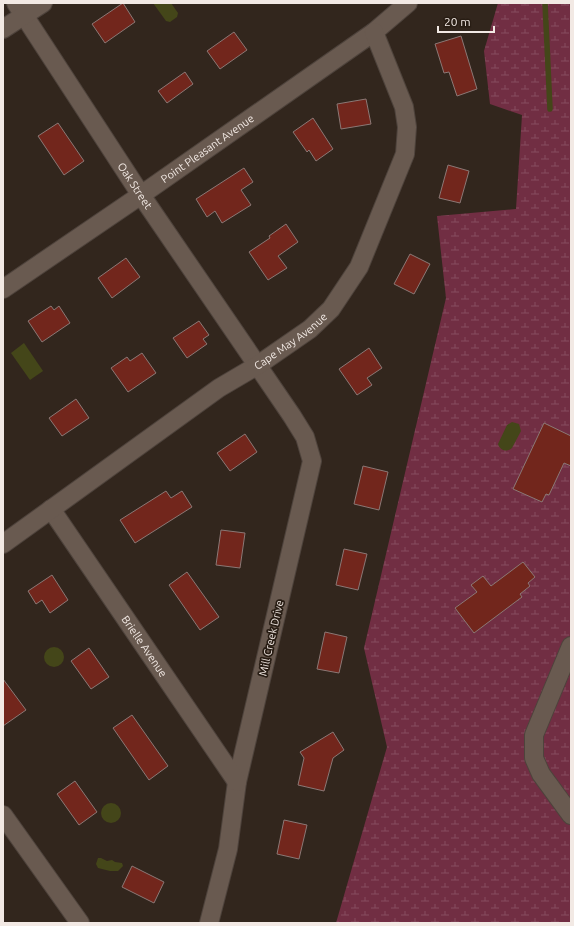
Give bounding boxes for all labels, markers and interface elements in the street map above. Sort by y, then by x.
scale bar [438,8,494,34]
text: 20 m [444,15,471,28]
street label: Point Pleasant Avenue [159,112,256,185]
street label: Oak Street [115,160,155,212]
street label: Cape May Avenue [252,310,329,372]
street label: Mill Creek Drive [256,599,286,677]
street label: Brielle Avenue [119,613,170,679]

